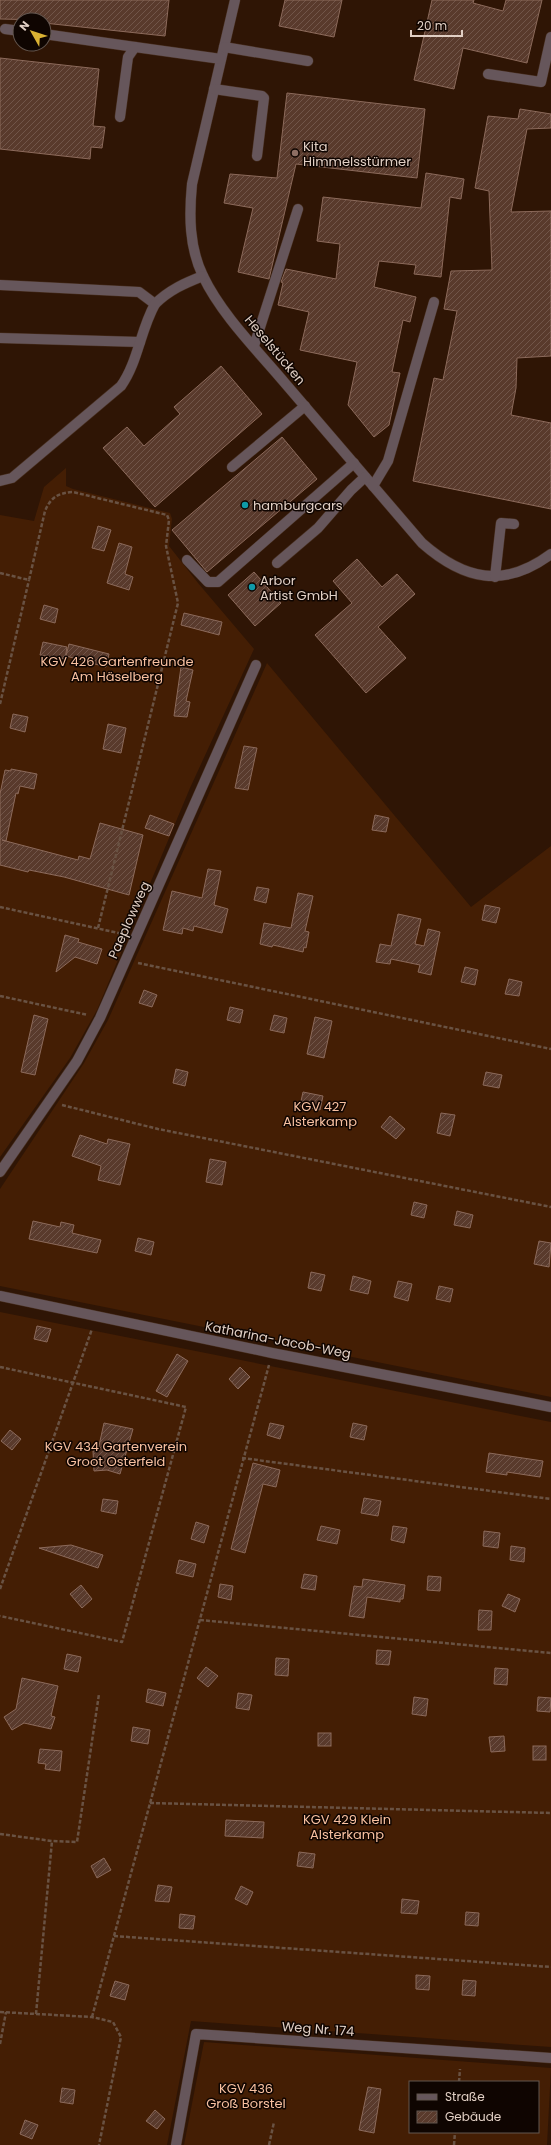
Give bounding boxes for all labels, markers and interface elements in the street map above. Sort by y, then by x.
north arrow [12,12,52,52]
scale bar [411,12,462,38]
text: N [15,17,33,34]
text: 20 m [417,17,447,34]
place label: Kita Himmelsstürmer [303,137,411,171]
marker: Kita Himmelsstürmer [290,148,300,158]
street label: Heselstücken [240,311,310,389]
place label: hamburgcars [253,496,343,515]
marker: hamburgcars [240,500,250,510]
place label: Arbor Artist GmbH [260,571,338,605]
marker: Arbor Artist GmbH [247,582,257,592]
park label: KGV 426 Gartenfreunde Am Häselberg [40,652,194,686]
street label: Paeplowweg [103,878,155,962]
park label: KGV 427 Alsterkamp [283,1097,357,1131]
street label: Katharina-Jacob-Weg [203,1317,353,1363]
park label: KGV 434 Gartenverein Groot Osterfeld [45,1437,187,1471]
park label: KGV 429 Klein Alsterkamp [303,1810,391,1844]
street label: Weg Nr. 174 [281,2017,355,2041]
park label: KGV 436 Groß Borstel [206,2079,286,2113]
legend [409,2081,539,2133]
text: Straße [445,2088,485,2105]
text: Gebäude [445,2108,501,2125]

